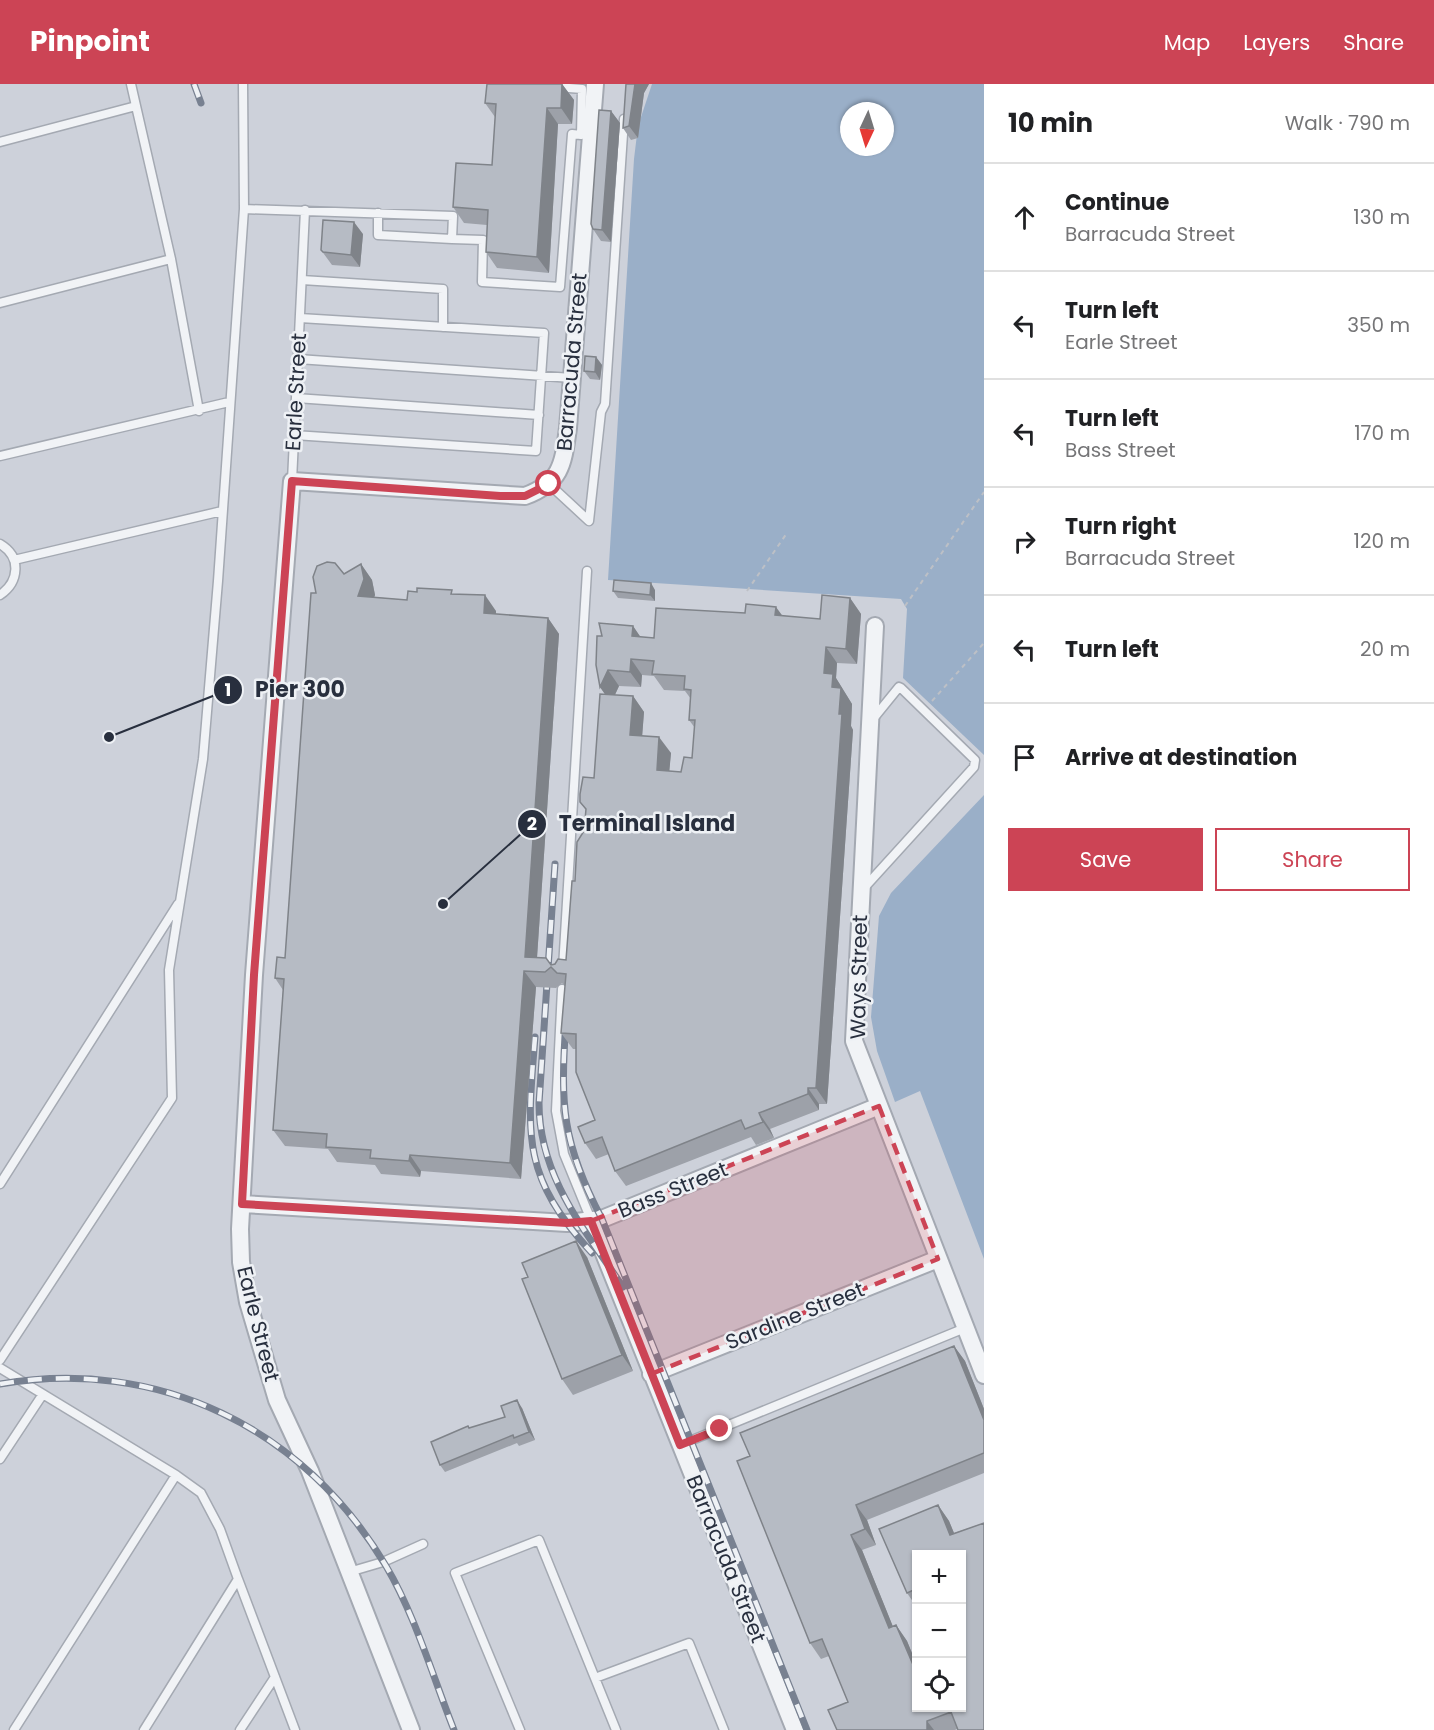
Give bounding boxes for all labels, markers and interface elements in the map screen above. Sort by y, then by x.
text: Pinpoint [30,22,150,61]
text: Map [1164,28,1210,57]
text: Layers [1243,28,1310,57]
text: Share [1343,28,1404,57]
north arrow [840,102,894,156]
text: 10 min [1008,105,1093,141]
text: Walk · 790 m [1285,109,1410,137]
text: Continue [1065,187,1169,218]
icon: ahead [1008,201,1041,234]
text: 130 m [1353,203,1410,231]
text: Barracuda Street [1065,220,1235,248]
street label: Barracuda Street [549,272,594,452]
text: Turn left [1065,295,1159,326]
icon: left [1008,309,1041,342]
text: 350 m [1347,311,1410,339]
text: Earle Street [1065,328,1177,356]
street label: Earle Street [278,332,313,452]
text: Turn left [1065,403,1159,434]
icon: left [1008,417,1041,450]
text: 170 m [1354,419,1410,447]
text: Bass Street [1065,436,1176,464]
route start [535,470,561,496]
text: Turn right [1065,511,1176,542]
icon: right [1008,525,1041,558]
text: 120 m [1354,527,1410,555]
text: Barracuda Street [1065,544,1235,572]
icon: left [1008,633,1041,666]
text: Turn left [1065,634,1159,665]
text: 20 m [1360,635,1410,663]
callout: Pier 300 [213,670,357,710]
text: Pier 300 [255,674,345,705]
text: 1 [225,677,231,702]
icon: arrive [1008,741,1041,774]
text: Arrive at destination [1065,742,1297,773]
callout: Terminal Island [517,804,747,844]
text: Terminal Island [559,808,735,839]
text: 2 [527,811,537,836]
button: Save [1008,828,1203,891]
button: Share [1215,828,1410,891]
street label: Ways Street [843,914,874,1040]
street label: Bass Street [614,1154,732,1225]
street label: Earle Street [230,1263,287,1385]
street label: Sardine Street [721,1275,869,1357]
route end [706,1415,732,1441]
street label: Barracuda Street [680,1471,773,1647]
map controls [912,1550,966,1712]
button: + [912,1550,966,1604]
button: − [912,1604,966,1658]
button: locate [912,1658,966,1712]

